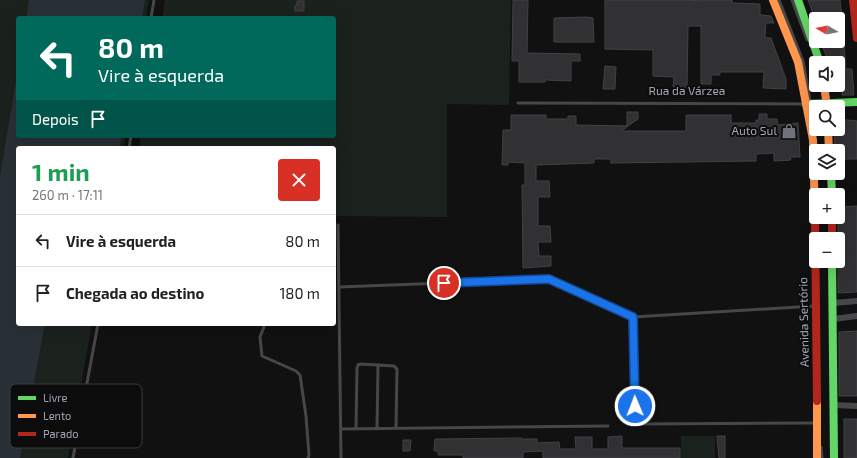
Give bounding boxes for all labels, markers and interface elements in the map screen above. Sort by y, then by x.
north arrow [809,12,845,48]
map controls [809,12,845,268]
text: 80 m [98,30,164,64]
icon: left [32,32,84,84]
button: sound [809,56,845,92]
text: Vire à esquerda [98,64,224,86]
street label: Rua da Várzea [649,83,725,97]
button: search [809,100,845,136]
icon: arrive [87,108,109,130]
text: Depois [32,110,79,128]
shop icon: Auto Sul [780,122,798,140]
place label: Auto Sul [731,123,777,137]
button: layers [809,144,845,180]
text: 1 min [32,157,90,186]
button: close [278,159,320,201]
text: 260 m · 17:11 [32,187,103,203]
button: + [809,188,845,224]
icon: left [32,230,54,252]
text: Vire à esquerda [66,232,176,250]
text: 80 m [285,232,320,250]
button: − [809,232,845,268]
pin [427,266,461,300]
icon: arrive [433,272,455,294]
street label: Avenida Sertório [795,277,811,367]
icon: arrive [32,282,54,304]
text: Chegada ao destino [66,284,204,302]
text: 180 m [279,284,320,302]
legend [10,384,142,448]
position arrow [614,385,656,427]
text: Livre [43,391,67,404]
text: Lento [43,409,71,422]
text: Parado [43,427,79,440]

